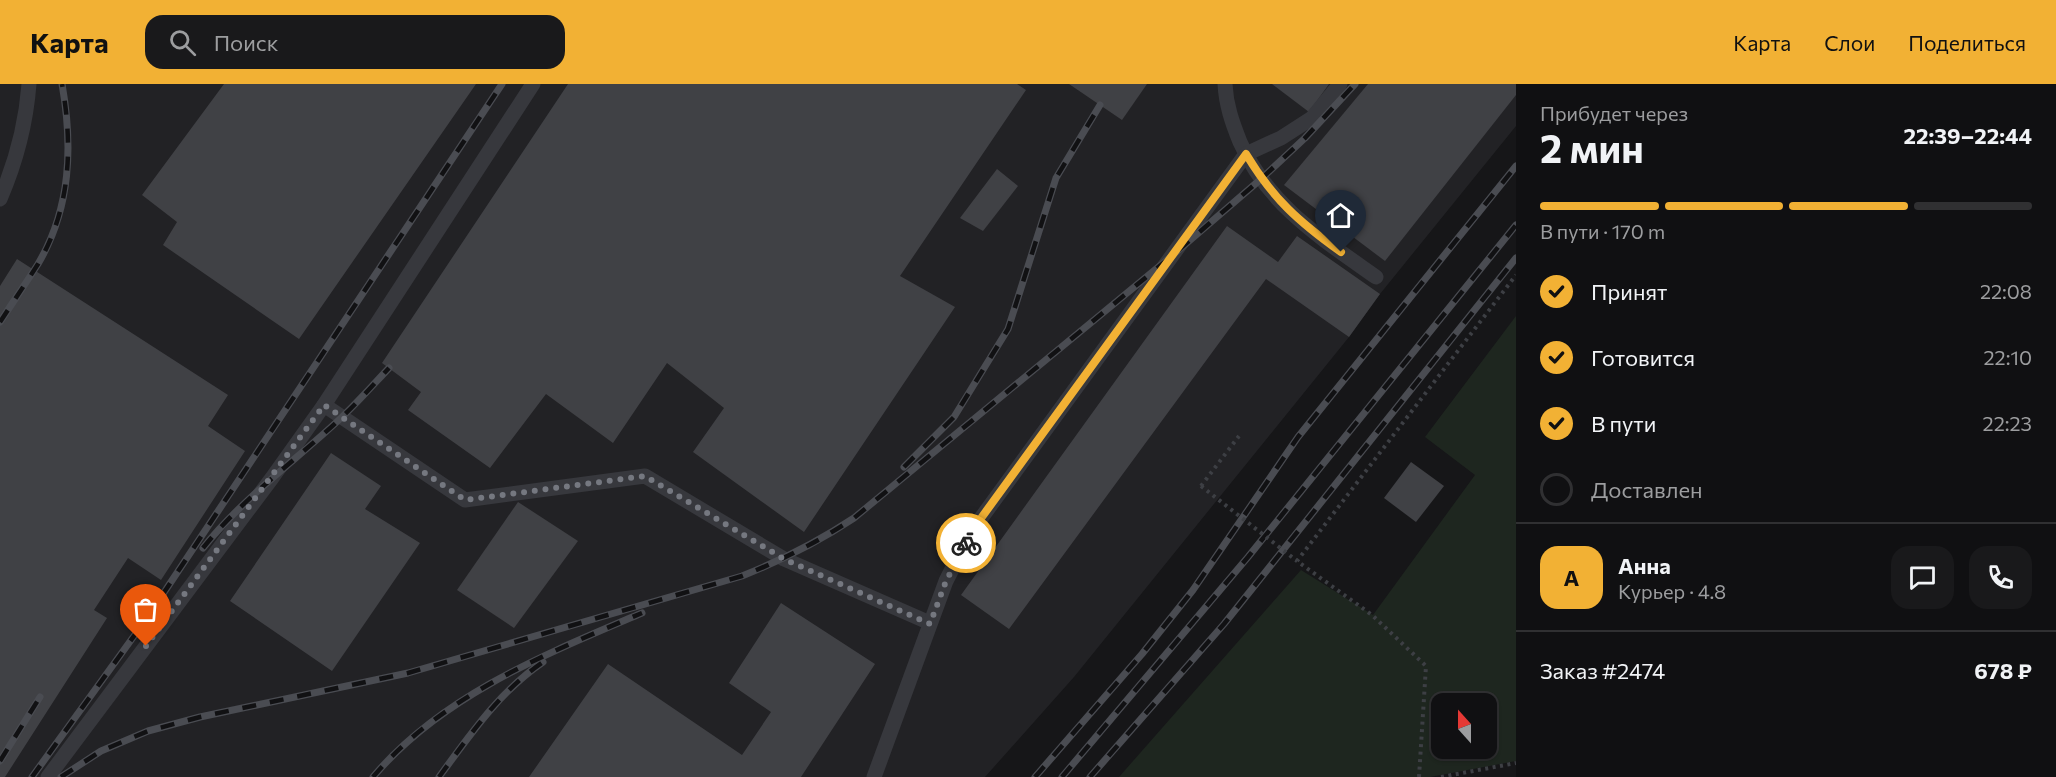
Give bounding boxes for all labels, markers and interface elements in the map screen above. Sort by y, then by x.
search box [145,15,565,69]
text: Карта [30,25,109,59]
icon: search [166,26,199,59]
text: Поиск [214,29,278,56]
text: Карта [1733,30,1791,55]
text: Слои [1824,30,1875,55]
text: Поделиться [1908,30,2026,55]
text: Прибудет через [1540,101,1688,125]
text: 22:39–22:44 [1903,122,2032,149]
text: 2 мин [1540,123,1644,171]
pin [1315,190,1366,252]
icon: home [1324,199,1357,232]
text: В пути · 170 m [1540,219,1665,243]
icon: check [1540,275,1573,308]
text: Принят [1591,278,1667,305]
text: 22:08 [1980,279,2032,303]
icon: check [1540,341,1573,374]
text: Готовится [1591,344,1695,371]
text: 22:10 [1984,345,2032,369]
icon: check [1540,407,1573,440]
text: В пути [1591,410,1656,437]
text: 22:23 [1983,411,2032,435]
text: Доставлен [1591,476,1703,503]
courier [936,513,996,573]
icon: bike [950,527,983,560]
button: chat [1891,546,1954,609]
button: phone [1969,546,2032,609]
text: Анна [1618,552,1671,579]
text: А [1564,564,1579,591]
text: Курьер · 4.8 [1618,579,1726,603]
pin [120,584,171,646]
icon: bag [129,593,162,626]
text: Заказ #2474 [1540,657,1665,684]
text: 678 ₽ [1974,657,2032,684]
north arrow [1431,693,1497,759]
map controls [1431,693,1497,759]

